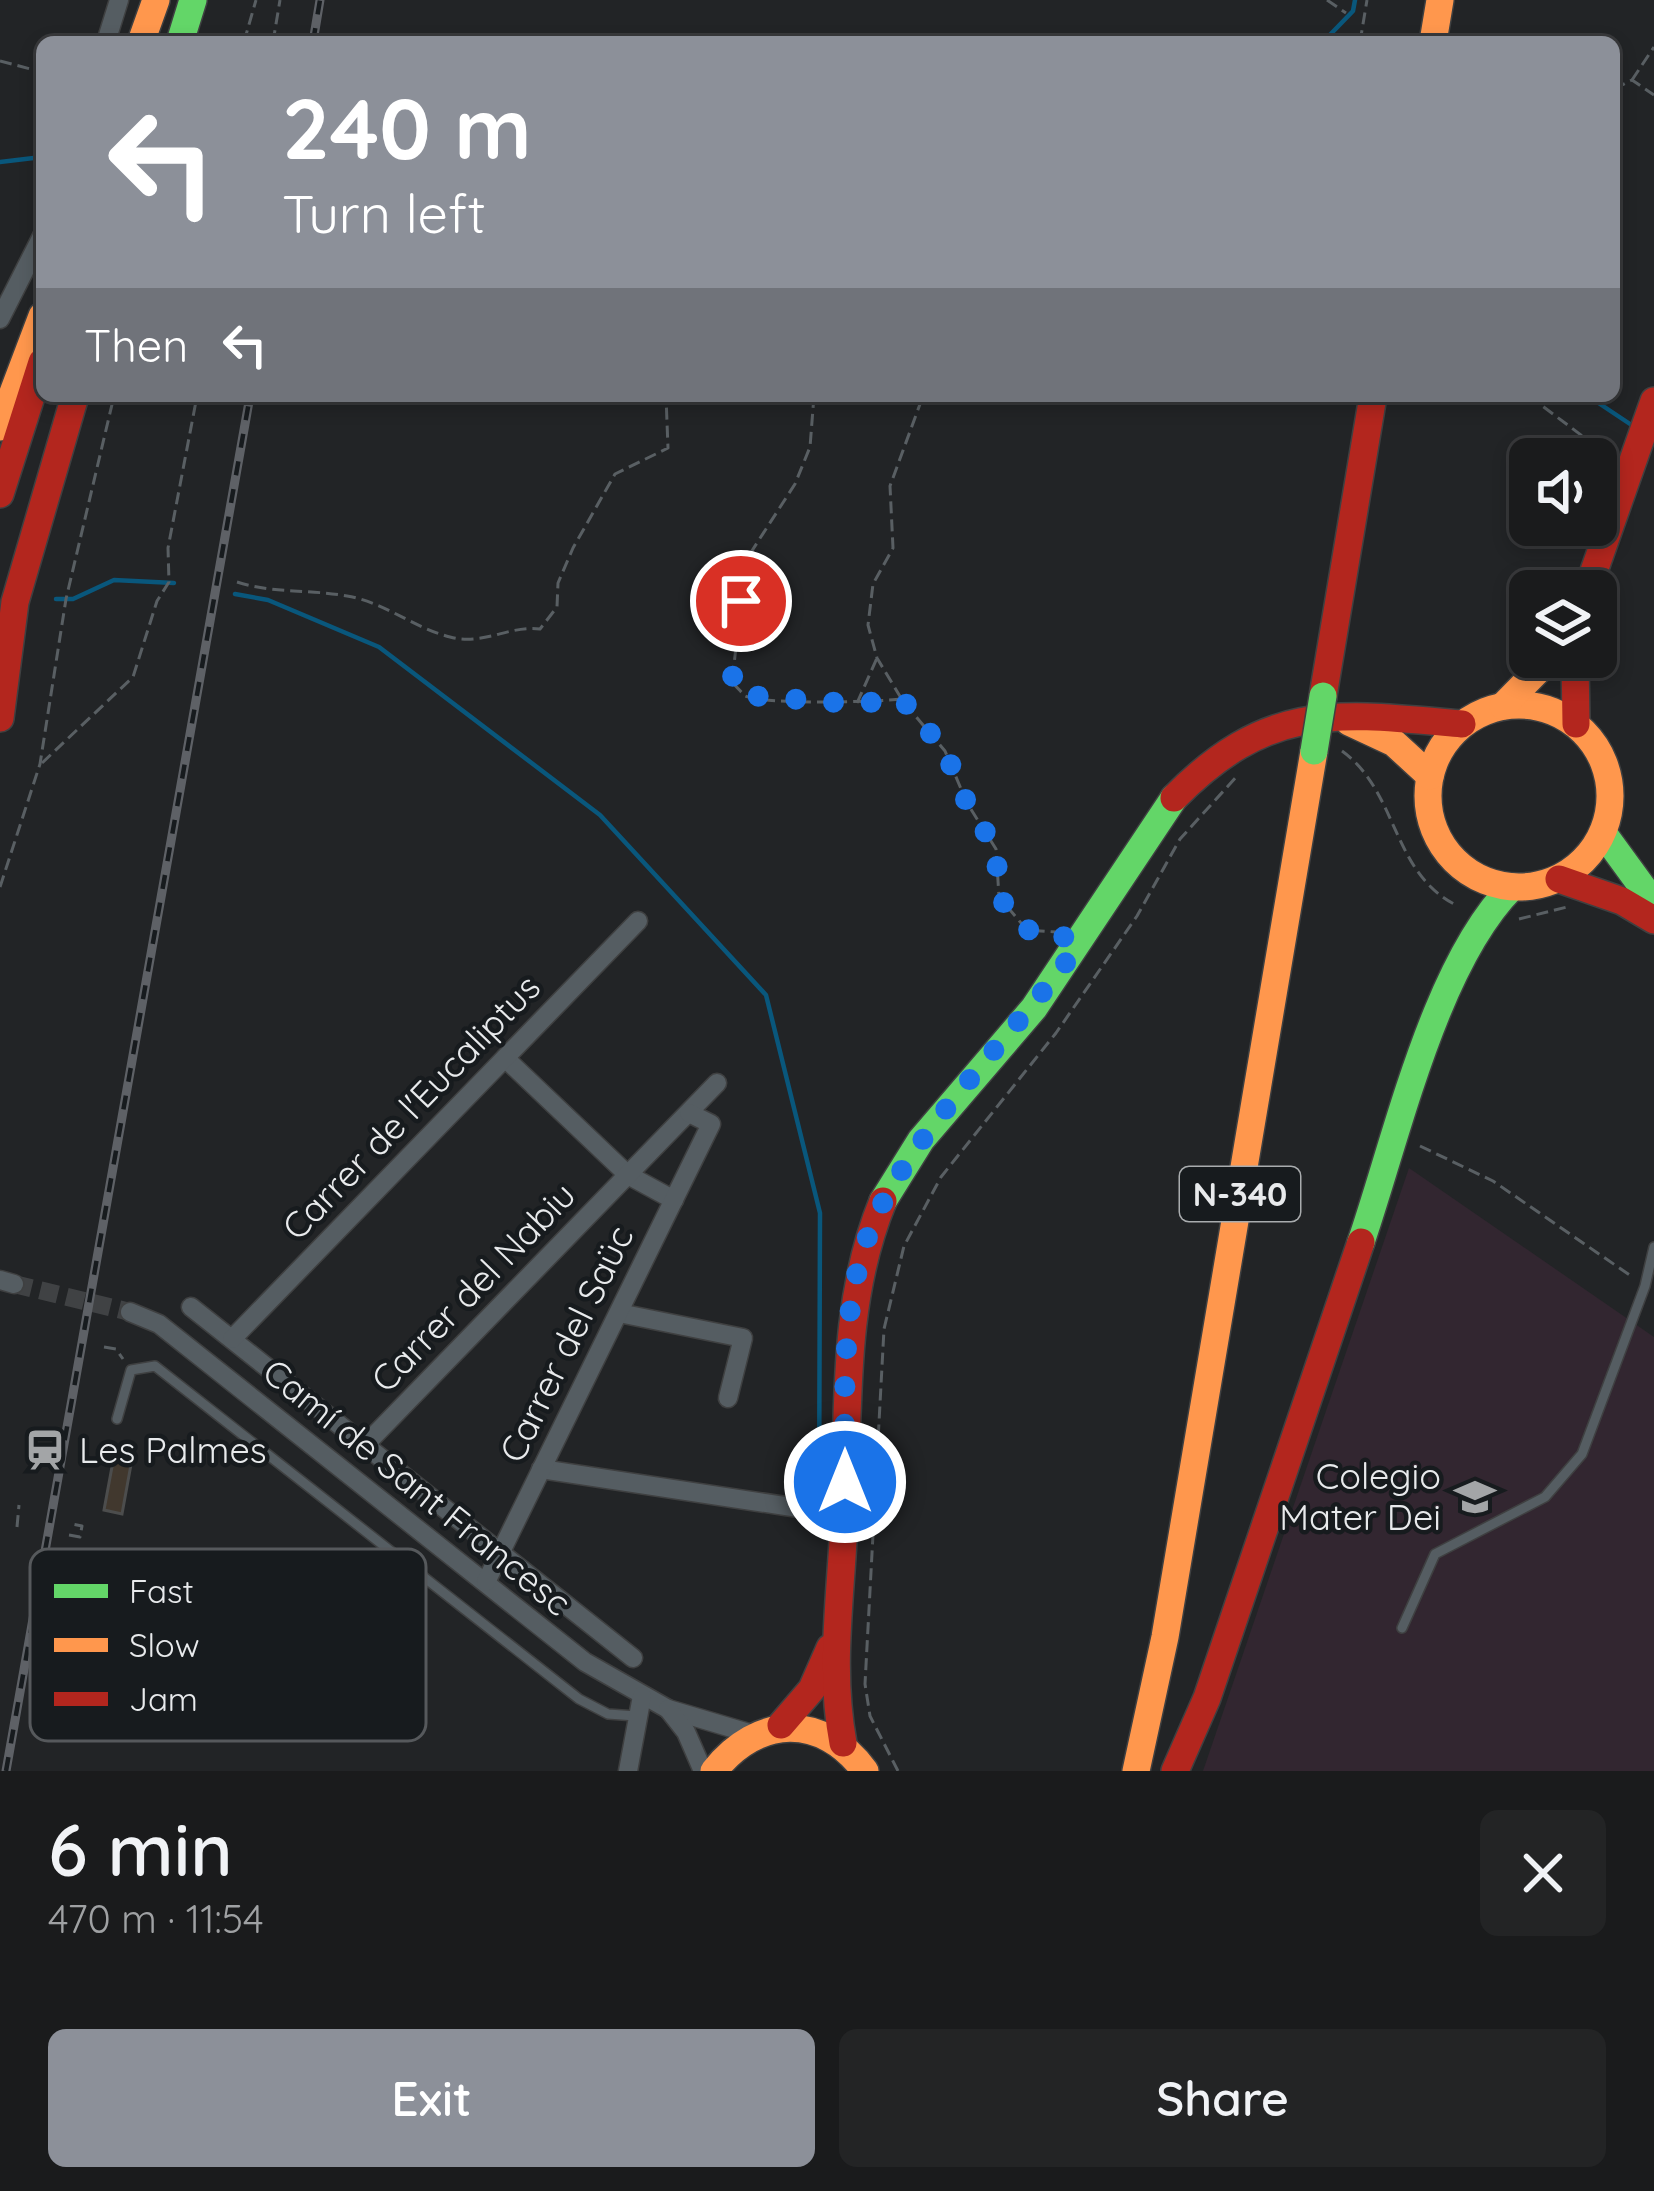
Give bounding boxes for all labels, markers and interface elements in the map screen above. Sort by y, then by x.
text: 240 m [282,75,532,180]
icon: left [84,84,240,240]
text: Turn left [282,179,486,247]
icon: left [212,312,278,378]
text: Then [84,317,188,373]
map controls [1509,438,1617,678]
button: sound [1509,438,1617,546]
pin [690,550,792,652]
icon: arrive [708,568,774,634]
button: layers [1509,570,1617,678]
street label: Carrer de l'Eucaliptus [272,964,549,1249]
road number: N-340 [1180,1167,1300,1221]
street label: Carrer del Nabiu [361,1172,584,1401]
street label: Carrer del Saüc [489,1218,642,1469]
street label: Camí de Sant Francesc [254,1349,580,1625]
position arrow [782,1419,908,1545]
station icon: Les Palmes [22,1427,68,1473]
place label: Les Palmes [79,1427,267,1472]
place label: Colegio Mater Dei [1279,1453,1441,1539]
school or university icon: Colegio Mater Dei [1452,1474,1498,1520]
legend [30,1549,426,1741]
text: Fast [129,1570,194,1611]
text: Slow [129,1624,200,1665]
text: Jam [129,1678,198,1719]
text: 6 min [48,1804,233,1894]
button: close [1480,1810,1606,1936]
text: 470 m · 11:54 [48,1894,264,1943]
button: Exit [48,2029,815,2167]
button: Share [839,2029,1606,2167]

